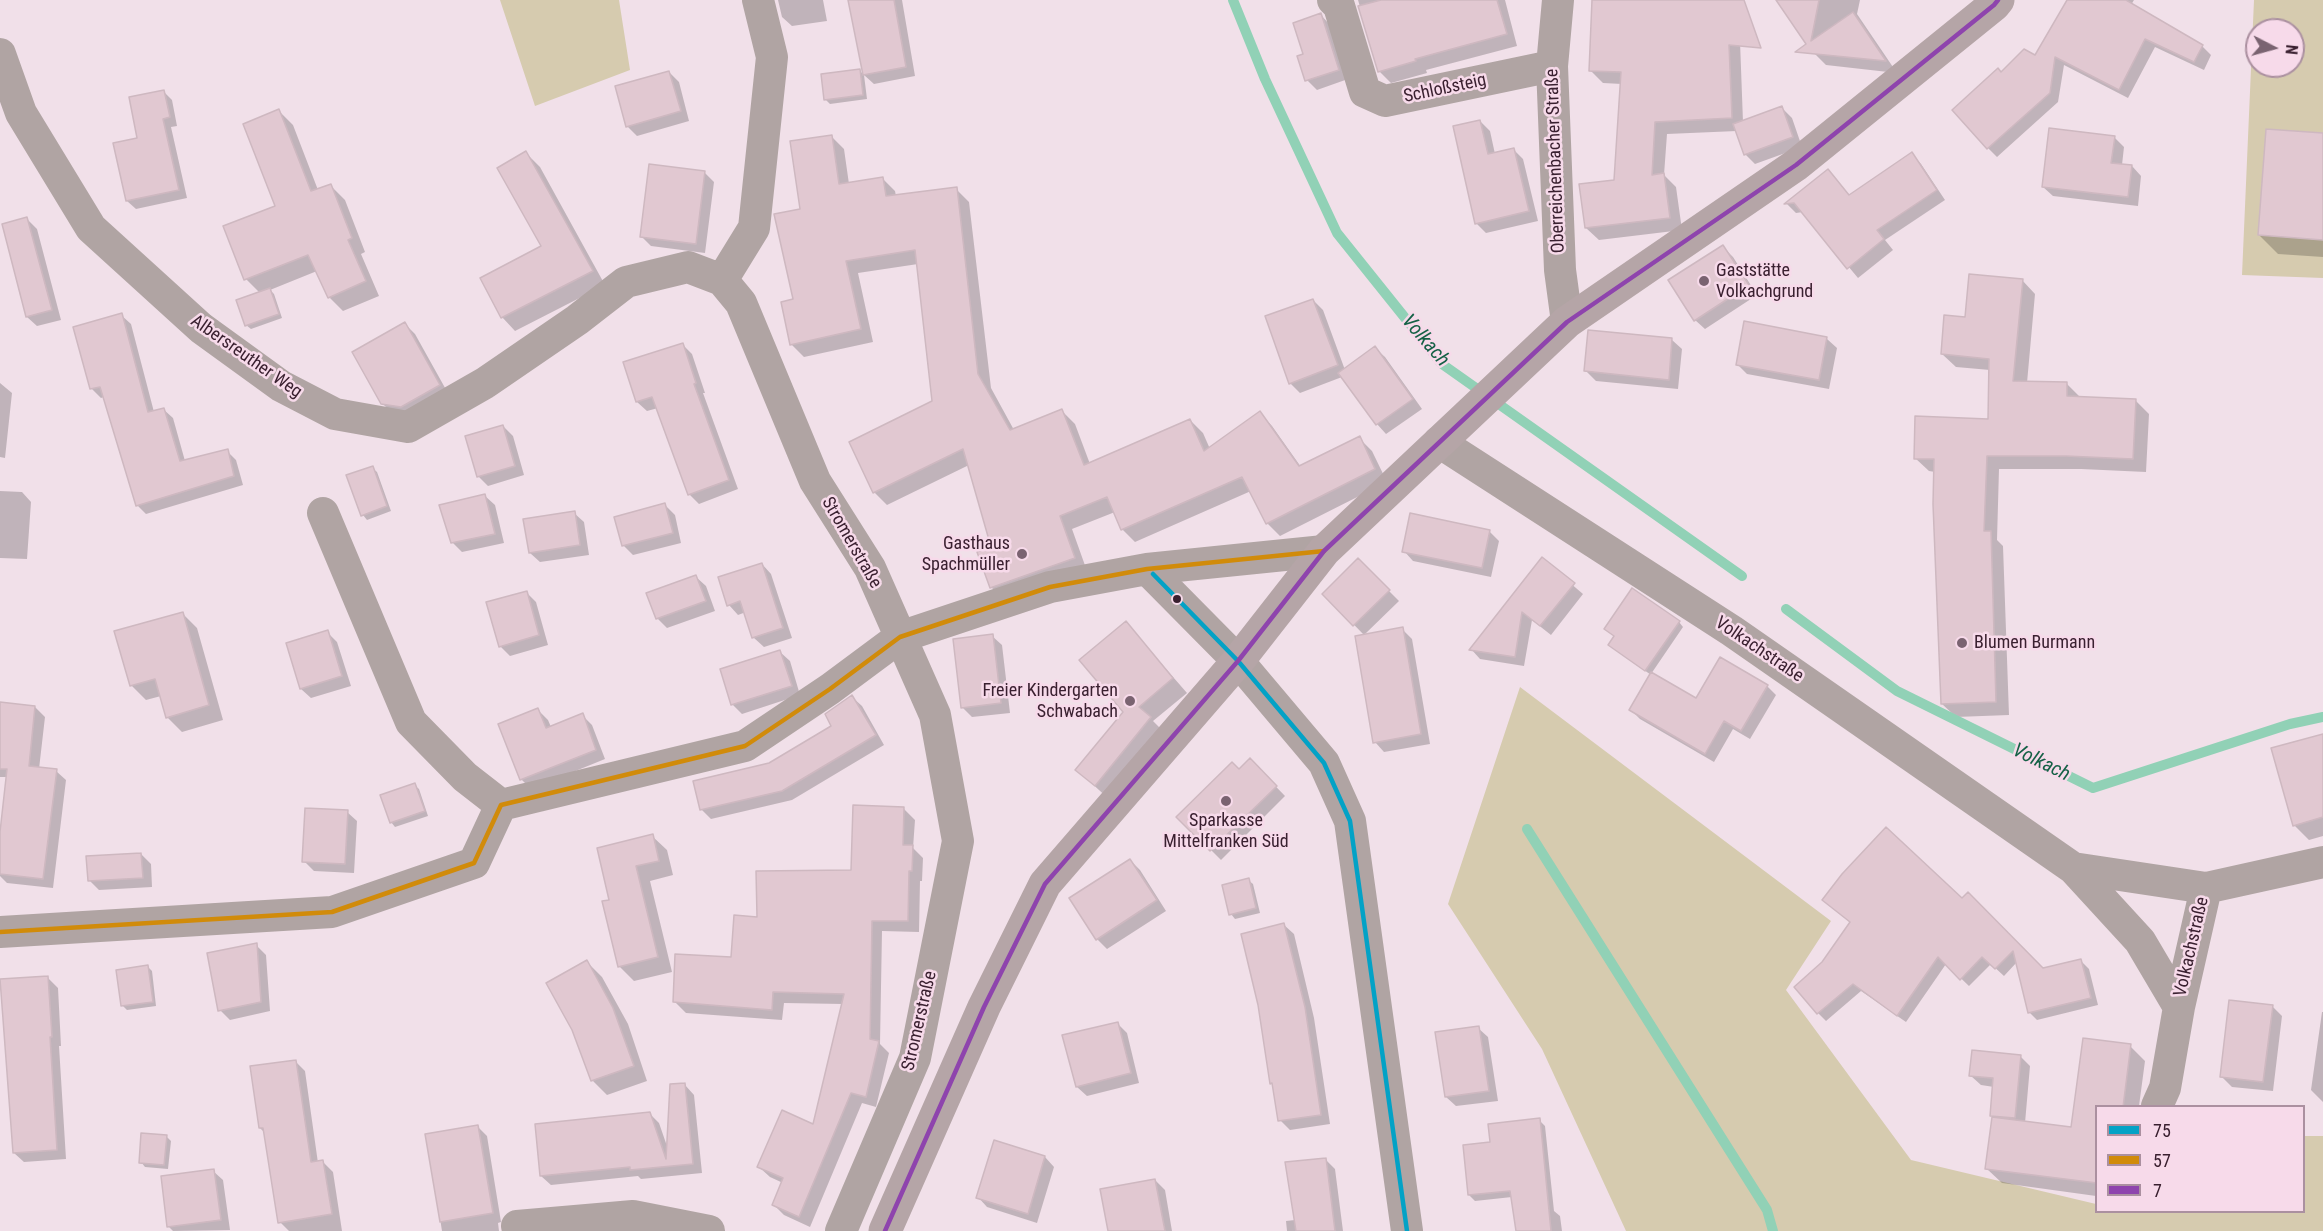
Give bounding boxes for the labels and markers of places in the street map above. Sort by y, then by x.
place label: Gaststätte Volkachgrund [1716,260,1813,302]
marker: Gaststätte Volkachgrund [1697,274,1711,288]
place label: Gasthaus Spachmüller [922,533,1010,576]
marker: Gasthaus Spachmüller [1015,547,1029,561]
unlabelled marker [1171,593,1183,605]
place label: Blumen Burmann [1974,632,2095,654]
marker: Blumen Burmann [1955,636,1969,650]
place label: Freier Kindergarten Schwabach [982,680,1118,722]
marker: Freier Kindergarten Schwabach [1123,694,1137,708]
marker: Sparkasse Mittelfranken Süd [1219,794,1233,808]
place label: Sparkasse Mittelfranken Süd [1163,810,1289,852]

